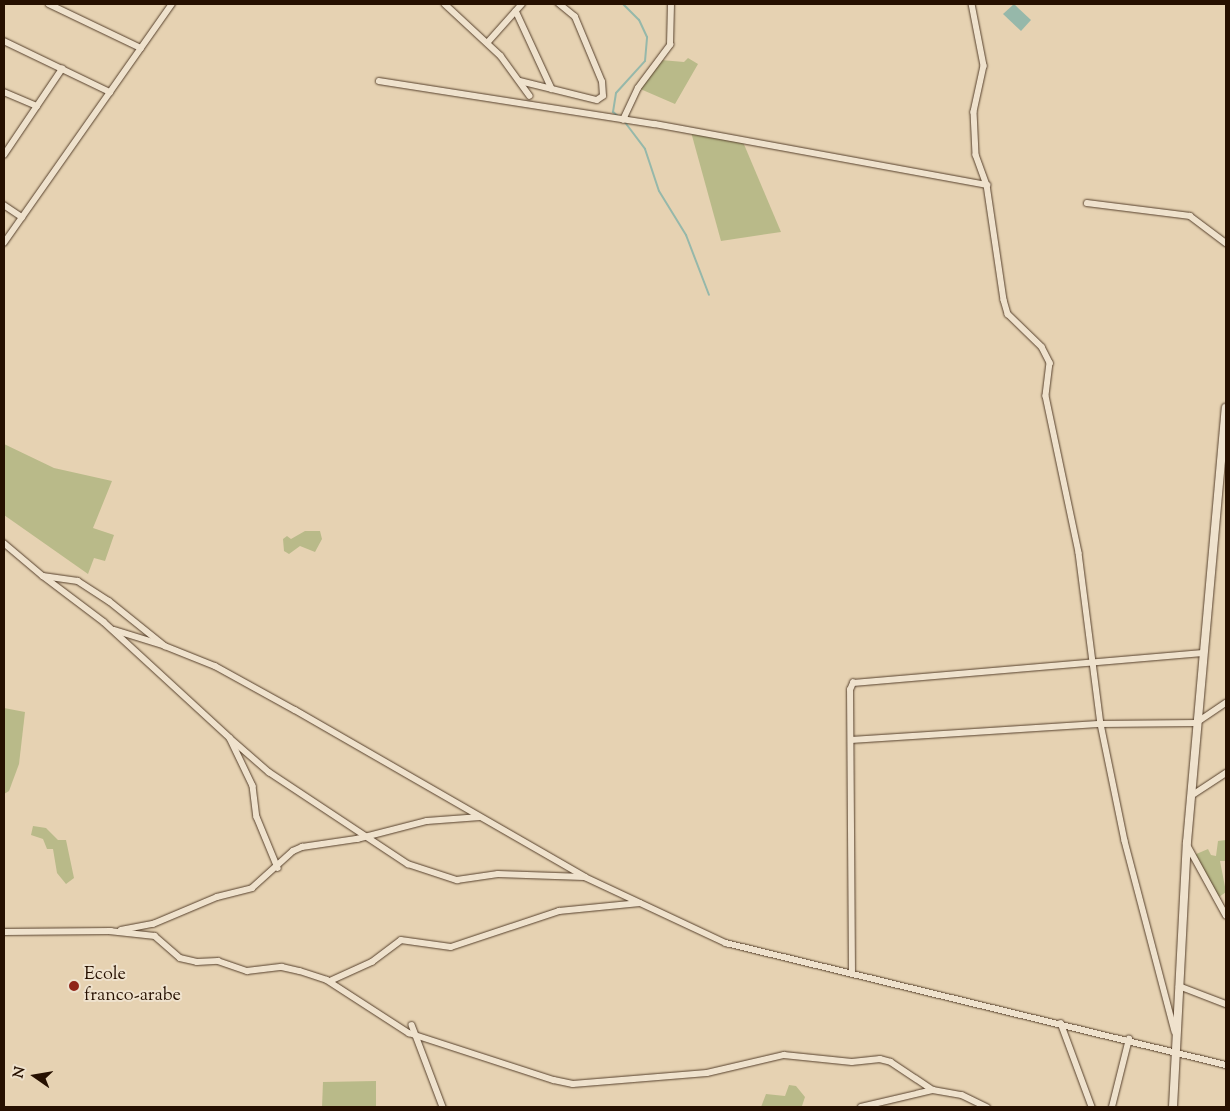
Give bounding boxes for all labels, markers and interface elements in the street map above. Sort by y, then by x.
place label: Ecole franco-arabe [84,965,181,1008]
marker: Ecole franco-arabe [68,980,80,992]
north arrow [10,1051,60,1101]
text: N [9,1065,31,1080]

